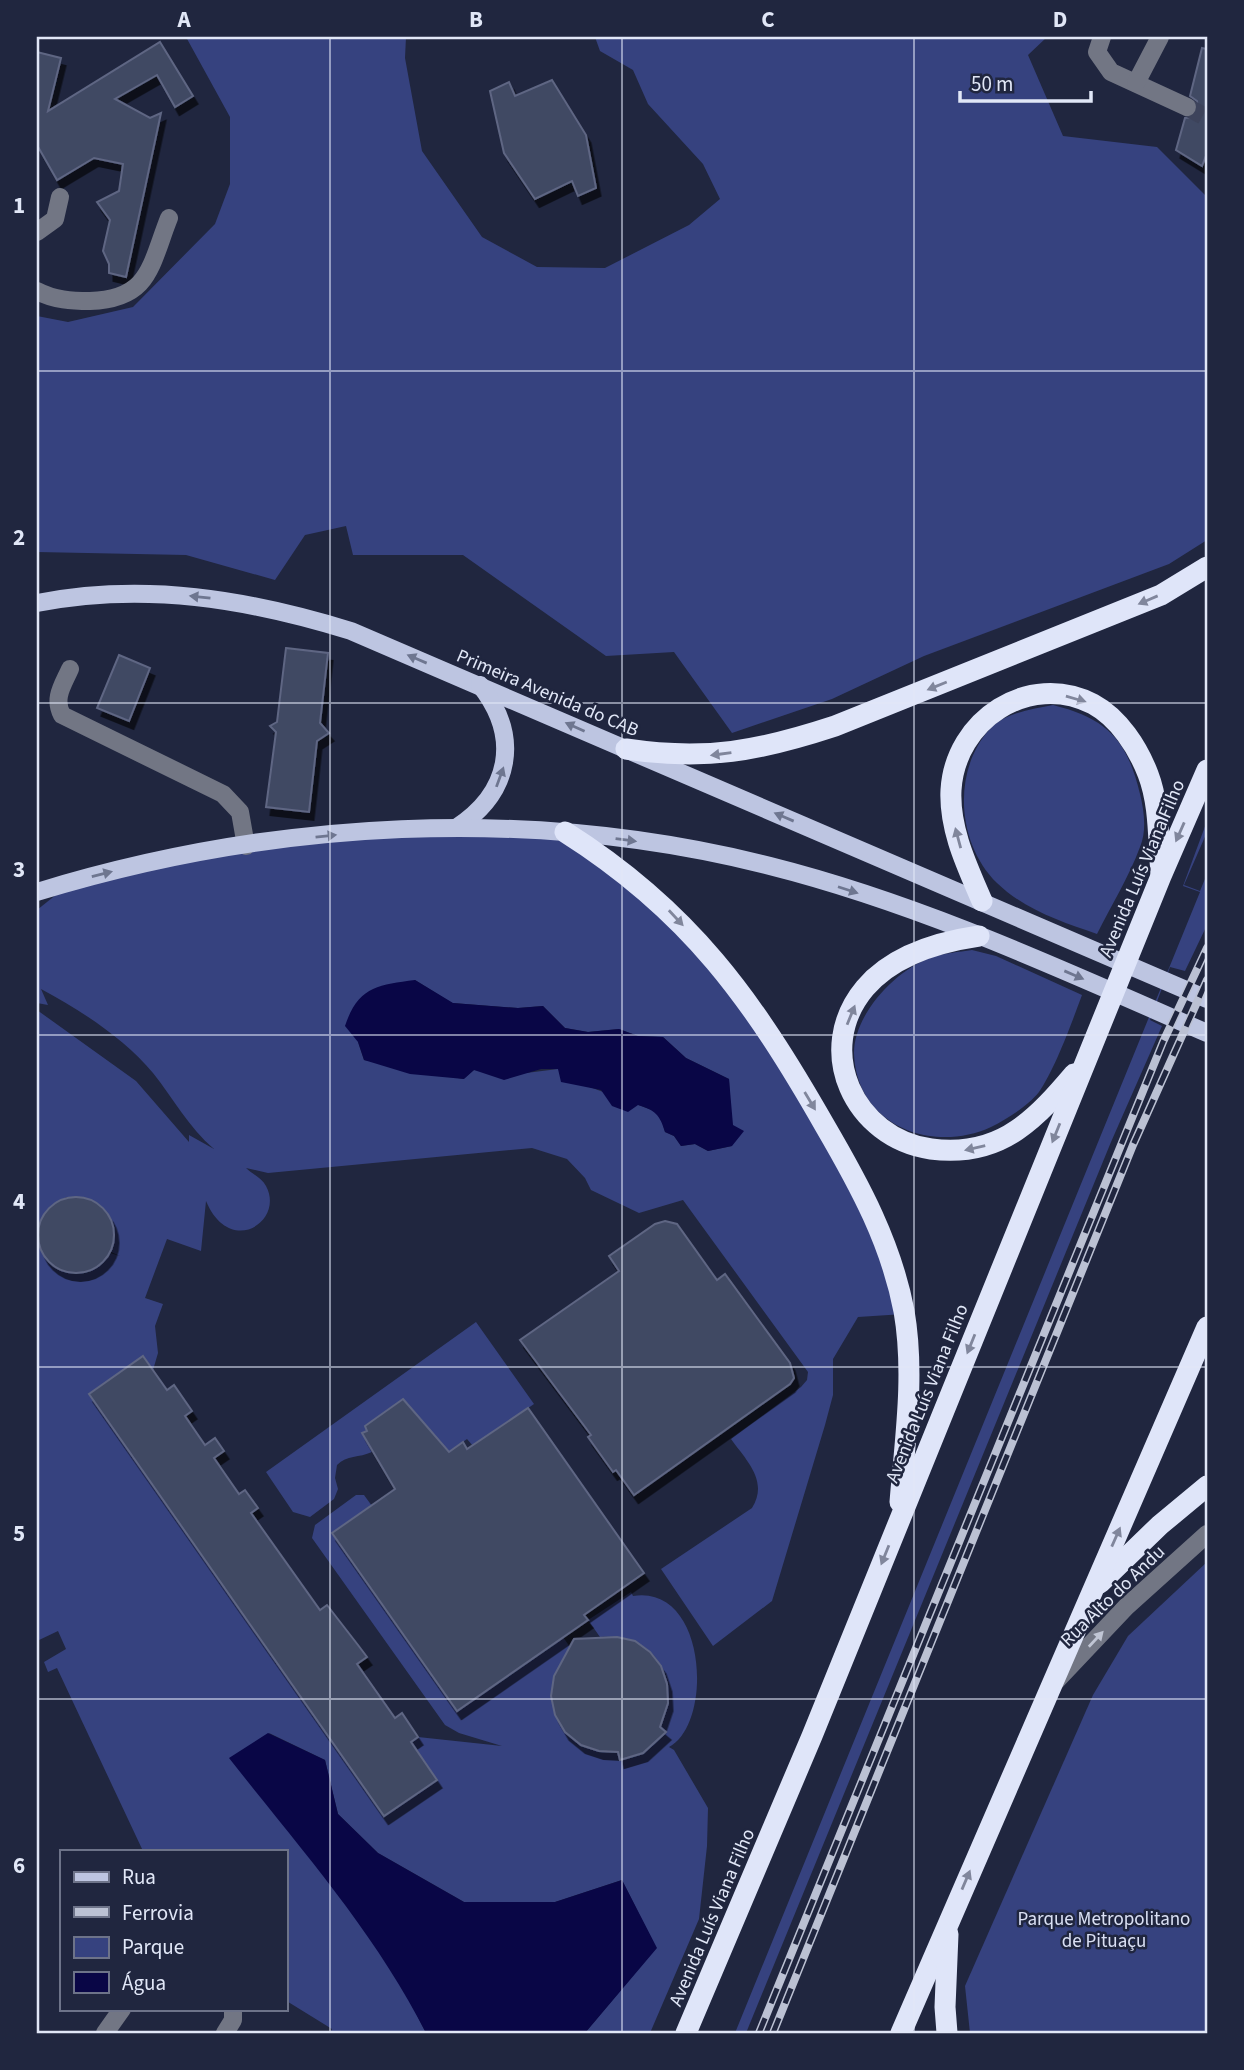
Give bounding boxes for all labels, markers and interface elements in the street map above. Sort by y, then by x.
text: A [176,3,191,36]
text: B [469,3,483,36]
text: C [761,3,775,36]
text: D [1053,3,1067,36]
scale bar [960,60,1092,104]
text: 50 m [971,69,1013,99]
text: 1 [13,189,25,222]
text: 2 [13,521,25,554]
one-way arrow [188,591,210,602]
one-way arrow [1137,595,1158,606]
street label: Primeira Avenida do CAB [452,643,643,744]
one-way arrow [407,653,428,664]
one-way arrow [926,680,947,691]
one-way arrow [1065,694,1086,704]
one-way arrow [565,721,586,732]
one-way arrow [710,749,732,760]
one-way arrow [494,767,505,788]
street label: Avenida Luís Viana Filho [1093,776,1192,962]
one-way arrow [774,811,795,822]
one-way arrow [1174,822,1185,843]
one-way arrow [952,826,963,848]
one-way arrow [316,830,338,841]
one-way arrow [616,834,638,845]
text: 3 [13,853,25,886]
one-way arrow [92,868,114,879]
one-way arrow [838,885,859,895]
one-way arrow [668,909,684,926]
one-way arrow [1064,969,1084,981]
one-way arrow [846,1004,857,1025]
one-way arrow [804,1091,817,1110]
one-way arrow [1050,1123,1061,1144]
one-way arrow [964,1142,986,1153]
text: 4 [13,1185,25,1218]
street label: Avenida Luís Viana Filho [879,1300,976,1487]
one-way arrow [965,1334,976,1355]
text: 5 [13,1517,25,1550]
one-way arrow [1111,1526,1122,1547]
street label: Rua Alto do Andu [1055,1539,1171,1653]
one-way arrow [880,1545,891,1566]
one-way arrow [1087,1631,1103,1648]
street label: Avenida Luís Viana Filho [663,1825,762,2011]
text: 6 [13,1849,25,1882]
legend [60,1850,287,2010]
text: Rua [122,1862,156,1892]
one-way arrow [960,1870,972,1890]
text: Ferrovia [122,1898,194,1928]
park label: Parque Metropolitano de Pituaçu [1018,1906,1190,1955]
text: Parque [122,1932,184,1962]
text: Água [122,1968,166,1998]

